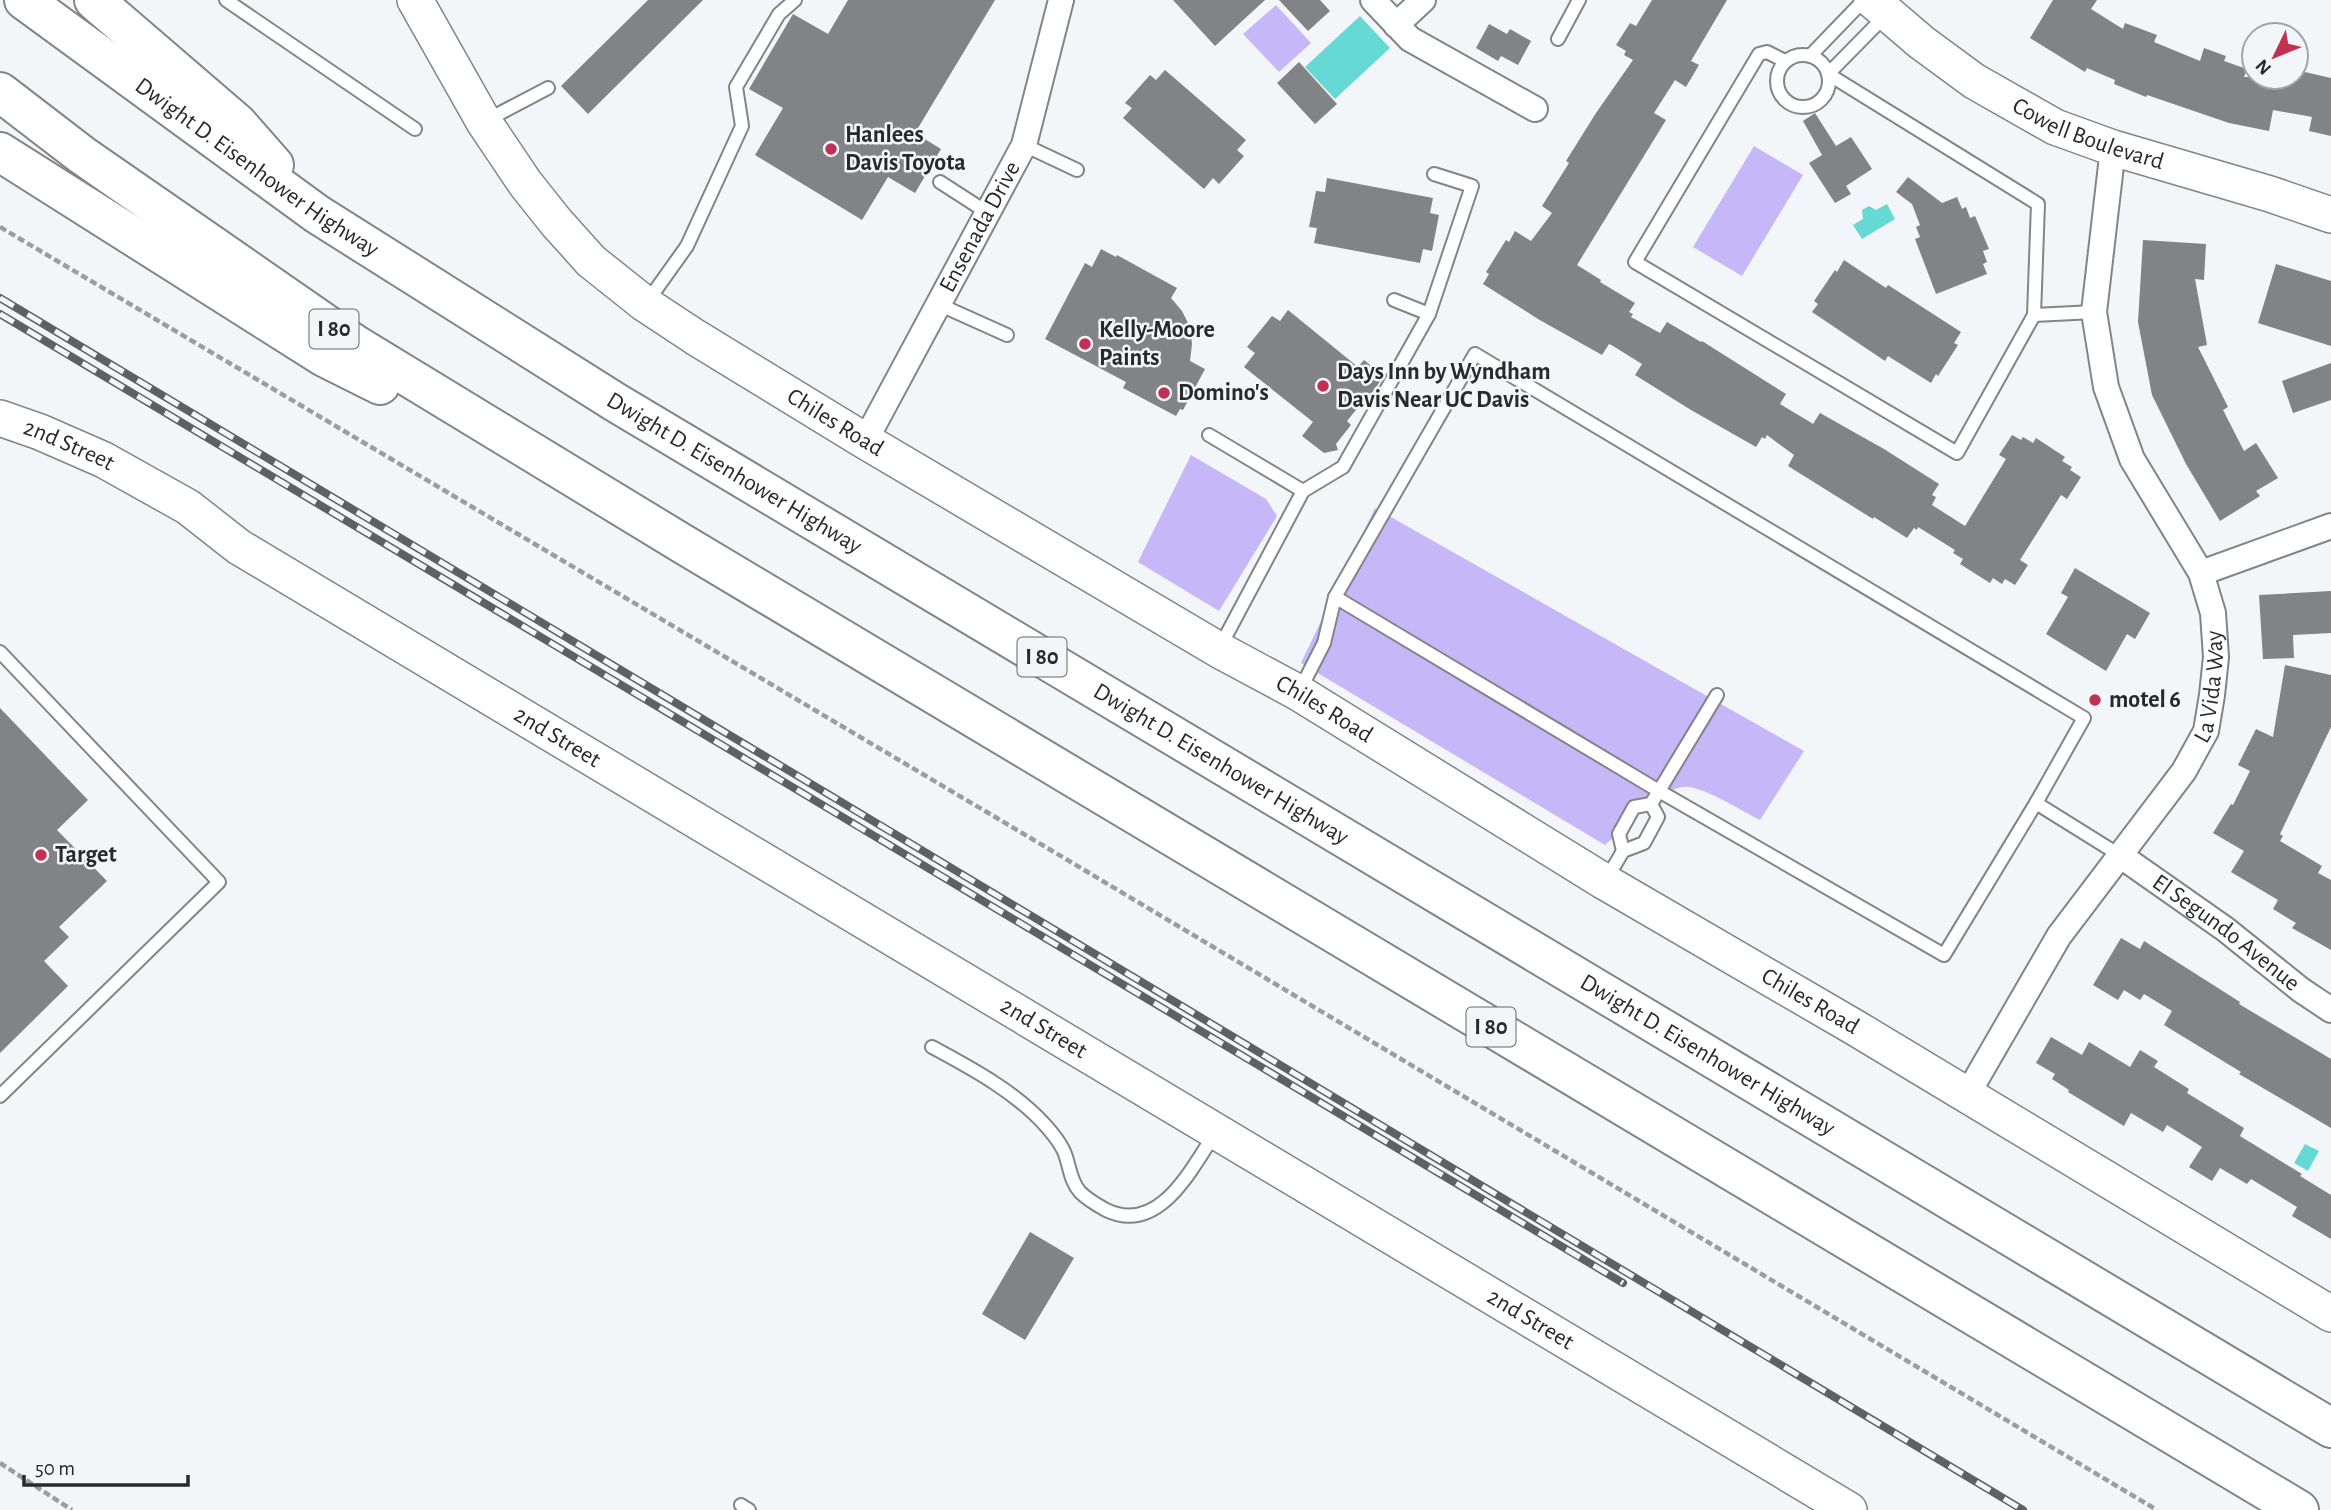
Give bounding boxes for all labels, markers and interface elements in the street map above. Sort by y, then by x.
north arrow [2240,21,2310,91]
text: N [2252,55,2275,78]
street label: Dwight D. Eisenhower Highway [131,73,383,262]
street label: Cowell Boulevard [2008,93,2166,174]
place label: Hanlees Davis Toyota [845,123,966,175]
marker: Hanlees Davis Toyota [823,141,839,157]
street label: Ensenada Drive [935,158,1025,296]
road number: I 80 [310,310,358,348]
place label: Kelly-Moore Paints [1099,318,1215,370]
marker: Kelly-Moore Paints [1077,336,1093,352]
place label: Days Inn by Wyndham Davis Near UC Davis [1337,360,1551,412]
marker: Days Inn by Wyndham Davis Near UC Davis [1315,378,1331,394]
place label: Domino's [1178,381,1269,405]
street label: Chiles Road [783,384,888,461]
marker: Domino's [1156,385,1172,401]
street label: Dwight D. Eisenhower Highway [603,388,866,559]
street label: 2nd Street [20,415,119,475]
street label: La Vida Way [2190,630,2229,747]
road number: I 80 [1018,638,1066,677]
street label: Chiles Road [1272,671,1377,747]
street label: Dwight D. Eisenhower Highway [1089,679,1352,850]
place label: motel 6 [2109,688,2181,712]
marker: motel 6 [2087,692,2103,708]
street label: 2nd Street [510,702,605,772]
place label: Target [55,843,117,867]
marker: Target [33,847,49,863]
street label: El Segundo Avenue [2148,870,2304,996]
street label: Chiles Road [1757,964,1863,1039]
street label: Dwight D. Eisenhower Highway [1576,970,1839,1140]
street label: 2nd Street [996,993,1091,1064]
road number: I 80 [1466,1008,1516,1046]
street label: 2nd Street [1483,1284,1578,1355]
scale bar [24,1444,189,1488]
text: 50 m [35,1458,75,1479]

